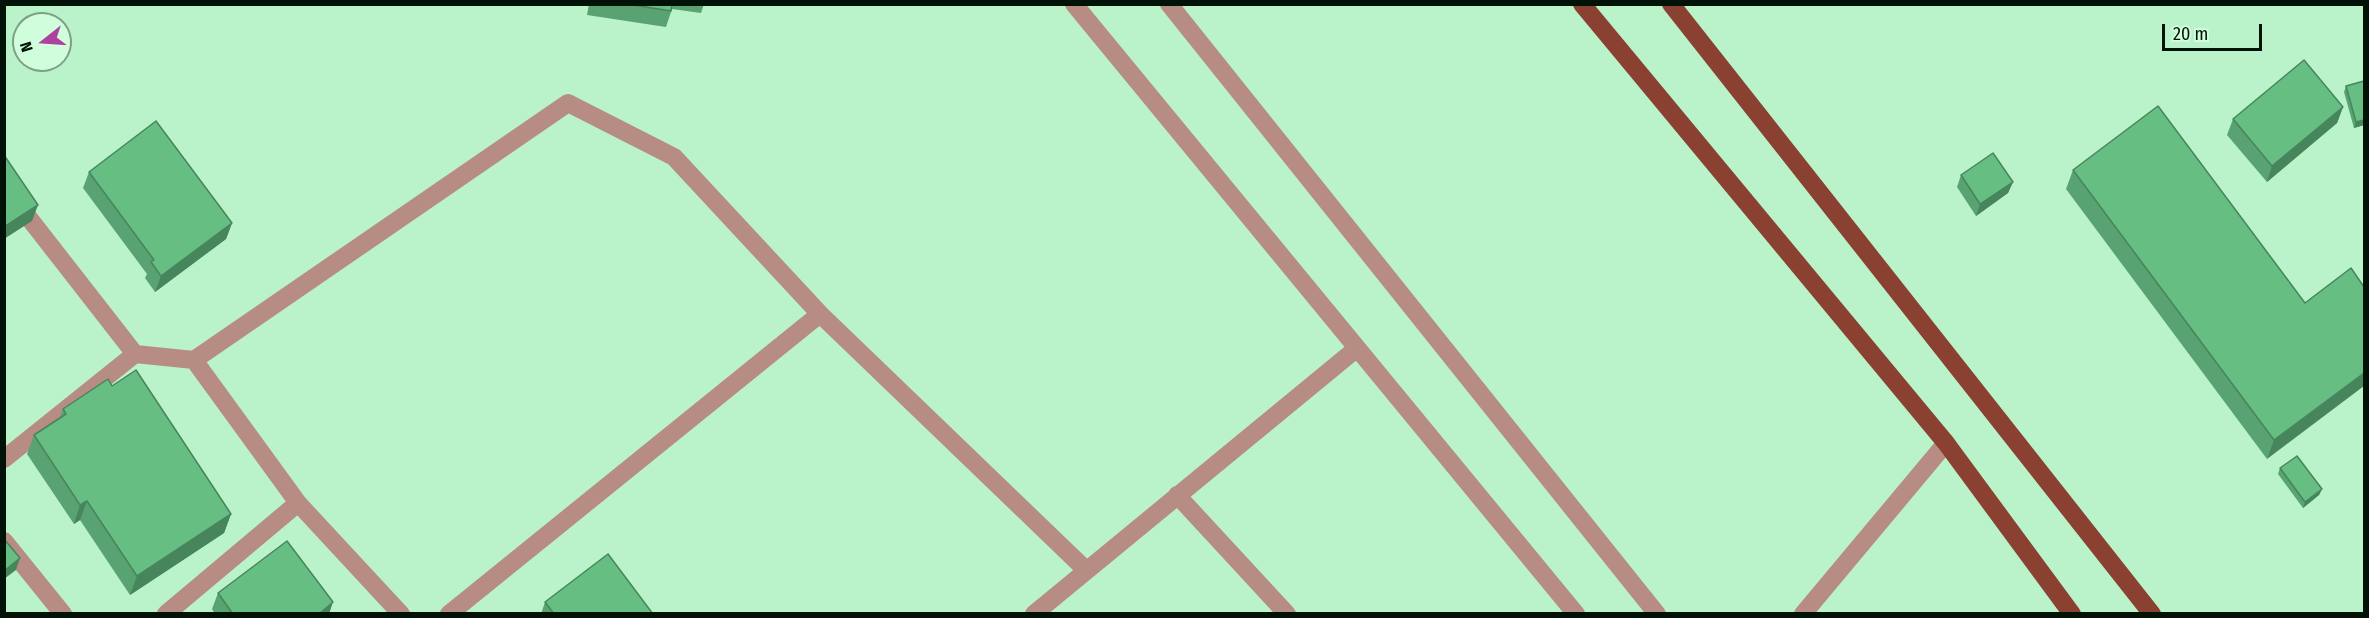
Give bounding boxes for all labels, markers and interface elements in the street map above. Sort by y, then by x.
north arrow [12,12,72,72]
scale bar [2165,12,2266,50]
text: 20 m [2173,23,2208,45]
text: N [16,39,37,54]

